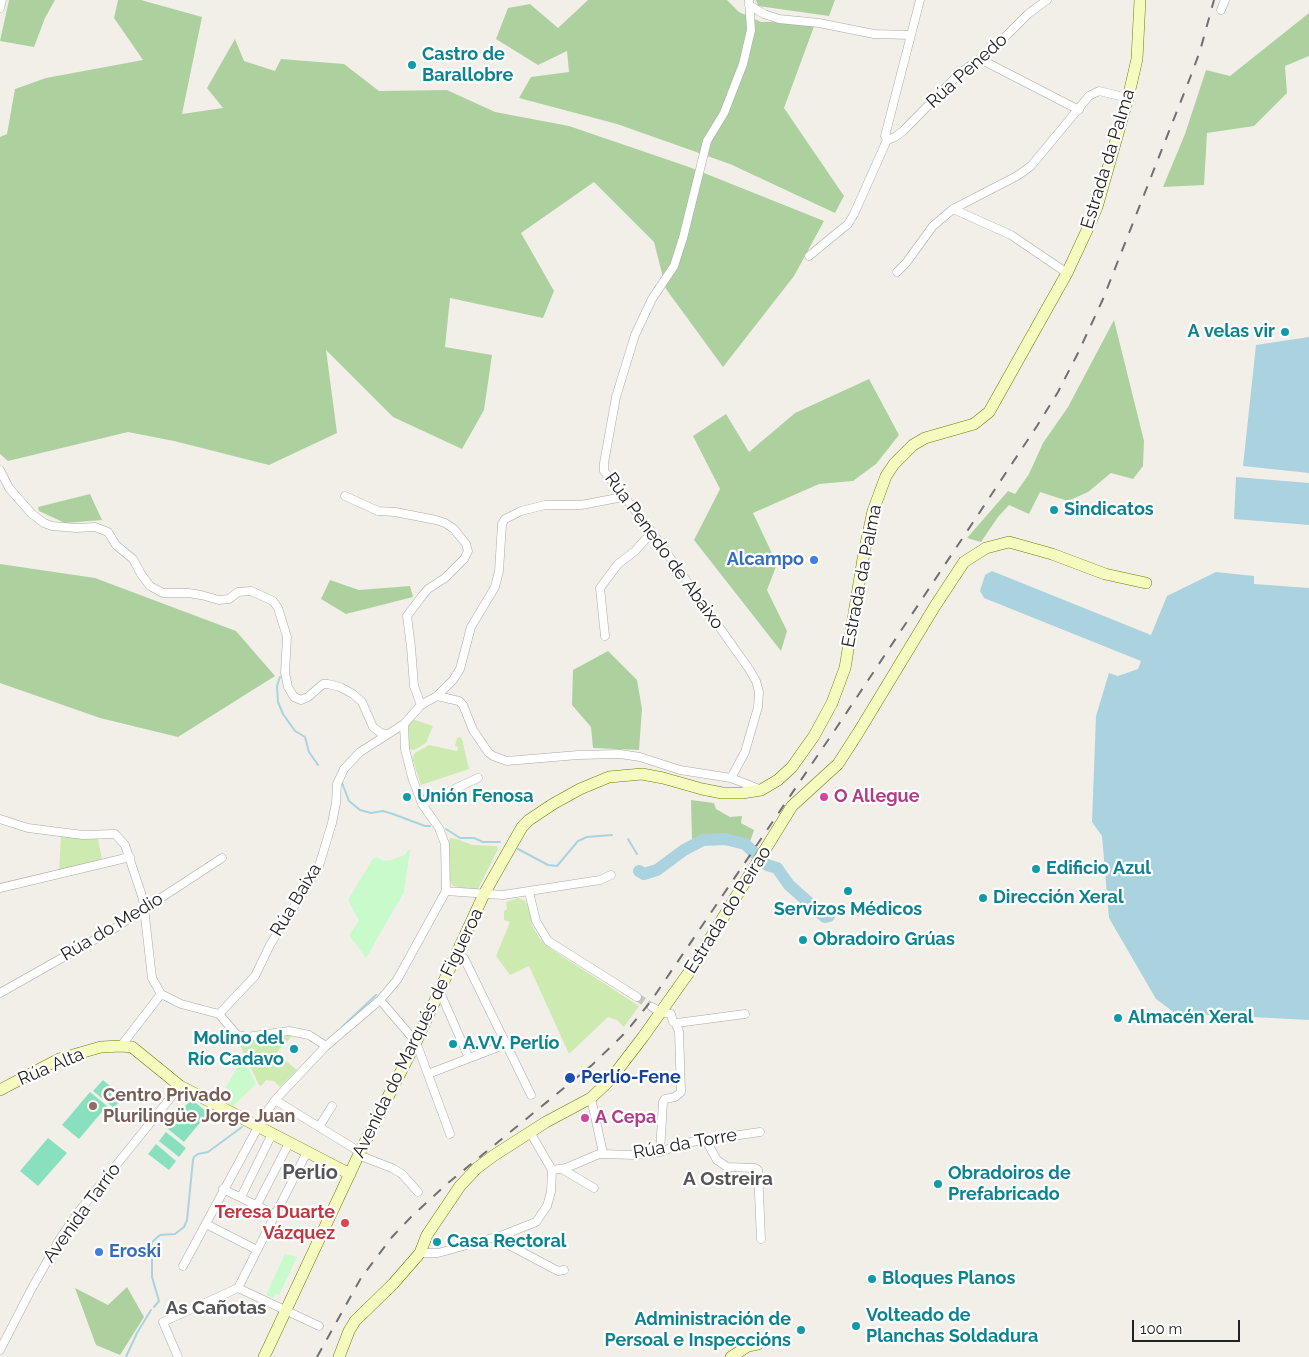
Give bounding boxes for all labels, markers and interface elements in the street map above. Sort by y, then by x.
street label: Rúa Penedo [922,29,1012,113]
place label: Castro de Barallobre [422,44,513,86]
marker: Castro de Barallobre [406,59,418,71]
street label: Estrada da Palma [1076,86,1140,232]
place label: A velas vir [1188,321,1275,343]
marker: A velas vir [1279,326,1291,338]
street label: Rúa Penedo de Abaixo [600,468,728,634]
place label: Sindicatos [1064,499,1154,521]
street label: Estrada da Palma [838,503,886,649]
marker: Sindicatos [1048,504,1060,516]
place label: Alcampo [727,549,804,571]
marker: Alcampo [808,554,820,566]
place label: Unión Fenosa [417,786,533,808]
place label: O Allegue [834,786,919,808]
marker: Unión Fenosa [401,791,413,803]
marker: O Allegue [818,791,830,803]
street label: Estrada do Peirao [680,842,776,978]
place label: Edificio Azul [1046,858,1151,880]
street label: Rúa Baixa [266,860,326,940]
marker: Edificio Azul [1030,863,1042,875]
marker: Servizos Médicos [842,885,854,897]
place label: Dirección Xeral [993,887,1124,909]
street label: Rúa do Medio [57,888,167,966]
marker: Dirección Xeral [977,892,989,904]
place label: Servizos Médicos [774,899,922,921]
street label: Avenida do Marqués de Figueroa [348,905,488,1161]
place label: Obradoiro Grúas [813,929,955,951]
marker: Obradoiro Grúas [797,934,809,946]
place label: Almacén Xeral [1128,1007,1254,1029]
marker: Almacén Xeral [1112,1012,1124,1024]
place label: Molino del Río Cadavo [188,1028,284,1070]
place label: A.VV. Perlío [463,1033,560,1055]
marker: A.VV. Perlío [447,1038,459,1050]
street label: Rúa Alta [15,1043,87,1091]
marker: Molino del Río Cadavo [288,1043,300,1055]
place label: Perlío-Fene [581,1067,681,1089]
marker: Perlío-Fene [563,1071,577,1085]
place label: Centro Privado Plurilingüe Jorge Juan [103,1085,295,1128]
marker: Centro Privado Plurilingüe Jorge Juan [87,1100,99,1112]
place label: A Cepa [595,1107,656,1129]
marker: A Cepa [579,1112,591,1124]
street label: Rúa da Torre [631,1124,739,1164]
street label: Avenida Tarrío [39,1159,125,1267]
district label: Perlío [282,1161,338,1185]
place label: Obradoiros de Prefabricado [948,1163,1071,1206]
district label: A Ostreira [683,1168,773,1190]
marker: Obradoiros de Prefabricado [932,1178,944,1190]
place label: Teresa Duarte Vázquez [215,1202,335,1244]
marker: Teresa Duarte Vázquez [339,1217,351,1229]
place label: Casa Rectoral [447,1231,566,1253]
marker: Casa Rectoral [431,1236,443,1248]
place label: Eroski [109,1241,161,1263]
marker: Eroski [93,1246,105,1258]
place label: Bloques Planos [882,1268,1015,1290]
marker: Bloques Planos [866,1273,878,1285]
district label: As Cañotas [166,1297,266,1319]
place label: Volteado de Planchas Soldadura [866,1305,1038,1348]
place label: Administración de Persoal e Inspeccións [604,1309,791,1352]
scale bar [1134,1310,1242,1342]
marker: Volteado de Planchas Soldadura [850,1320,862,1332]
text: 100 m [1140,1320,1182,1338]
marker: Administración de Persoal e Inspeccións [795,1324,807,1336]

